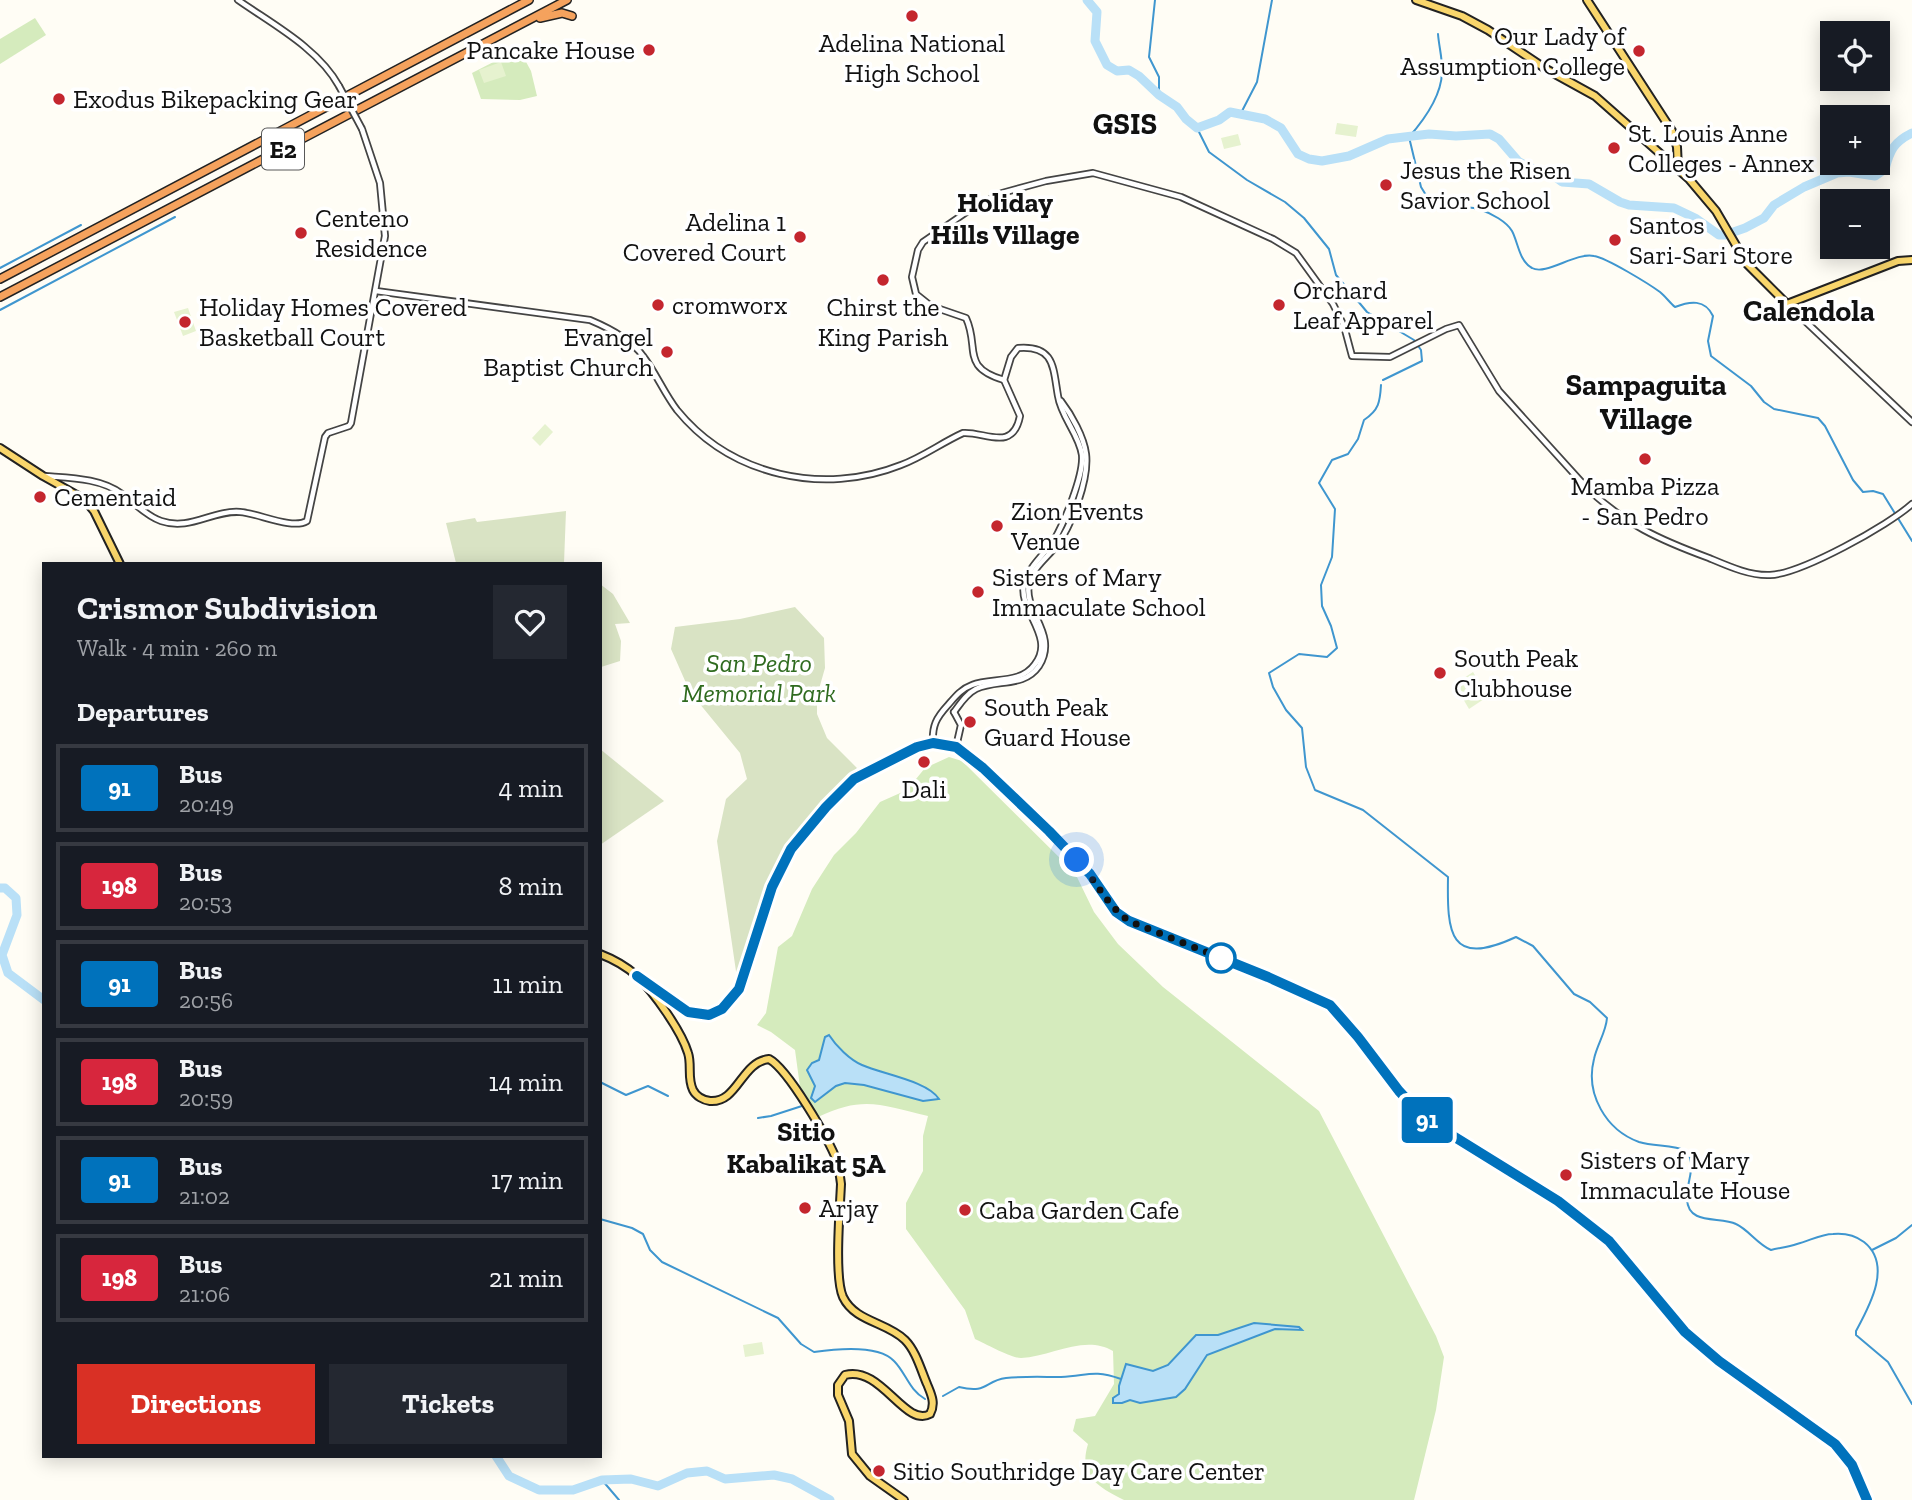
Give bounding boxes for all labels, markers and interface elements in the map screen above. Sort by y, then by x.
marker: Adelina National High School [904,8,920,24]
place label: Our Lady of Assumption College [1400,20,1627,82]
map controls [1820,21,1890,259]
button: locate [1820,21,1890,91]
place label: Adelina National High School [819,27,1005,89]
place label: Pancake House [466,34,635,66]
marker: Pancake House [641,42,657,58]
marker: Our Lady of Assumption College [1631,43,1647,59]
place label: Exodus Bikepacking Gear [73,83,357,115]
marker: Exodus Bikepacking Gear [51,91,67,107]
button: + [1820,105,1890,175]
district label: GSIS [1093,106,1157,142]
place label: St. Louis Anne Colleges - Annex [1628,117,1814,179]
road number: E2 [262,128,304,169]
marker: St. Louis Anne Colleges - Annex [1606,140,1622,156]
place label: Jesus the Risen Savior School [1400,154,1571,216]
marker: Jesus the Risen Savior School [1378,177,1394,193]
district label: Holiday Hills Village [931,186,1079,251]
button: − [1820,189,1890,259]
place label: Centeno Residence [315,202,427,264]
place label: Adelina 1 Covered Court [623,206,786,268]
place label: Santos Sari-Sari Store [1629,209,1793,271]
marker: Centeno Residence [293,225,309,241]
marker: Adelina 1 Covered Court [792,229,808,245]
marker: Santos Sari-Sari Store [1607,232,1623,248]
marker: Chirst the King Parish [875,272,891,288]
place label: Orchard Leaf Apparel [1293,274,1433,336]
place label: cromworx [672,289,787,321]
place label: Holiday Homes Covered Basketball Court [199,291,467,353]
place label: Chirst the King Parish [818,291,949,353]
district label: Calendola [1743,293,1875,329]
marker: cromworx [650,297,666,313]
marker: Orchard Leaf Apparel [1271,297,1287,313]
marker: Holiday Homes Covered Basketball Court [177,314,193,330]
place label: Evangel Baptist Church [483,321,653,383]
marker: Evangel Baptist Church [659,344,675,360]
district label: Sampaguita Village [1565,367,1727,437]
marker: Mamba Pizza - San Pedro [1637,451,1653,467]
place label: Mamba Pizza - San Pedro [1571,470,1720,532]
place label: Cementaid [54,481,176,513]
marker: Cementaid [32,489,48,505]
place label: Zion Events Venue [1010,495,1144,557]
marker: Zion Events Venue [989,518,1005,534]
place label: Sisters of Mary Immaculate School [992,561,1206,623]
marker: Sisters of Mary Immaculate School [970,584,986,600]
button: heart [493,585,567,659]
text: Crismor Subdivision [77,588,377,627]
text: Walk · 4 min · 260 m [77,634,277,662]
place label: South Peak Clubhouse [1454,642,1579,704]
park label: San Pedro Memorial Park [682,647,836,709]
marker: South Peak Clubhouse [1432,665,1448,681]
place label: South Peak Guard House [984,691,1131,753]
text: Departures [77,696,209,728]
marker: South Peak Guard House [962,714,978,730]
marker: Dali [916,754,932,770]
text: Bus [179,758,222,790]
text: 4 min [498,772,563,804]
text: 91 [108,773,131,802]
place label: Dali [902,773,946,805]
text: 20:49 [179,790,234,818]
your location [1059,842,1094,877]
text: Bus [179,856,222,888]
text: 8 min [498,870,563,902]
text: 198 [102,871,137,900]
text: 20:53 [179,888,232,916]
unlabelled marker [1206,943,1236,973]
text: Bus [179,954,222,986]
text: 11 min [492,968,563,1000]
text: 91 [108,969,131,998]
text: 20:56 [179,986,233,1014]
text: Bus [179,1052,222,1084]
text: 14 min [488,1066,563,1098]
text: 198 [102,1067,137,1096]
text: 20:59 [179,1084,233,1112]
line badge: 91 [1396,1097,1458,1143]
text: 91 [1416,1105,1438,1134]
district label: Sitio Kabalikat 5A [727,1115,886,1180]
place label: Sisters of Mary Immaculate House [1580,1144,1790,1206]
text: Bus [179,1150,222,1182]
text: 17 min [491,1164,563,1196]
text: 91 [108,1165,131,1194]
marker: Sisters of Mary Immaculate House [1558,1167,1574,1183]
text: 21:02 [179,1182,230,1210]
place label: Arjay [819,1192,879,1224]
place label: Caba Garden Cafe [979,1194,1179,1226]
marker: Arjay [797,1200,813,1216]
marker: Caba Garden Cafe [957,1202,973,1218]
text: Bus [179,1248,222,1280]
text: 21 min [489,1262,563,1294]
text: 198 [102,1263,137,1292]
text: 21:06 [179,1280,230,1308]
button: Directions [77,1364,315,1444]
button: Tickets [329,1364,567,1444]
place label: Sitio Southridge Day Care Center [893,1455,1265,1487]
marker: Sitio Southridge Day Care Center [871,1463,887,1479]

